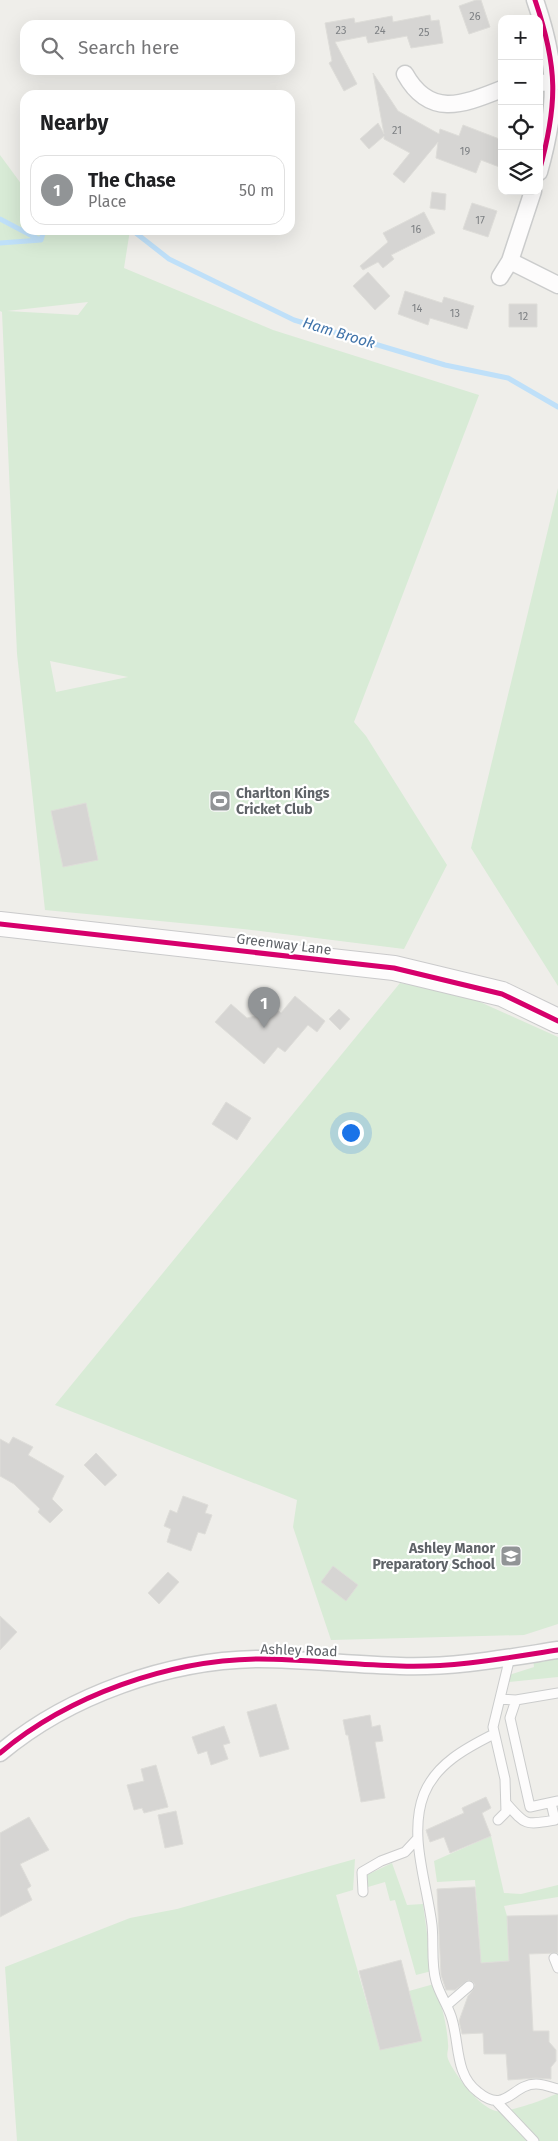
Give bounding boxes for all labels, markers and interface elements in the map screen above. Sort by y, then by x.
house number: 26 [469,10,481,23]
map controls [498,15,543,195]
button: + [498,15,543,60]
search box [20,20,295,75]
house number: 23 [336,24,346,37]
house number: 24 [375,24,386,37]
house number: 25 [419,26,430,39]
icon: search [38,34,66,62]
text: Search here [78,36,179,59]
button: − [498,60,543,105]
button: locate [498,105,543,150]
text: Nearby [40,110,108,136]
house number: 21 [392,124,402,137]
house number: 19 [460,145,470,158]
button: layers [498,150,543,195]
text: The Chase [88,169,176,192]
text: 1 [53,181,61,200]
text: 50 m [239,181,274,200]
text: Place [88,192,127,211]
house number: 17 [475,214,485,227]
house number: 16 [411,223,421,236]
house number: 14 [412,302,422,315]
house number: 13 [450,307,460,320]
house number: 12 [518,310,528,323]
water label: Ham Brook [300,313,378,353]
place label: Charlton Kings Cricket Club [236,785,330,818]
sports icon: Charlton Kings Cricket Club [208,789,232,813]
street label: Greenway Lane [236,930,332,959]
pin: 1 [248,987,280,1028]
your location [338,1120,364,1146]
place label: Ashley Manor Preparatory School [372,1540,496,1573]
school or university icon: Ashley Manor Preparatory School [499,1544,523,1568]
street label: Ashley Road [260,1641,338,1660]

